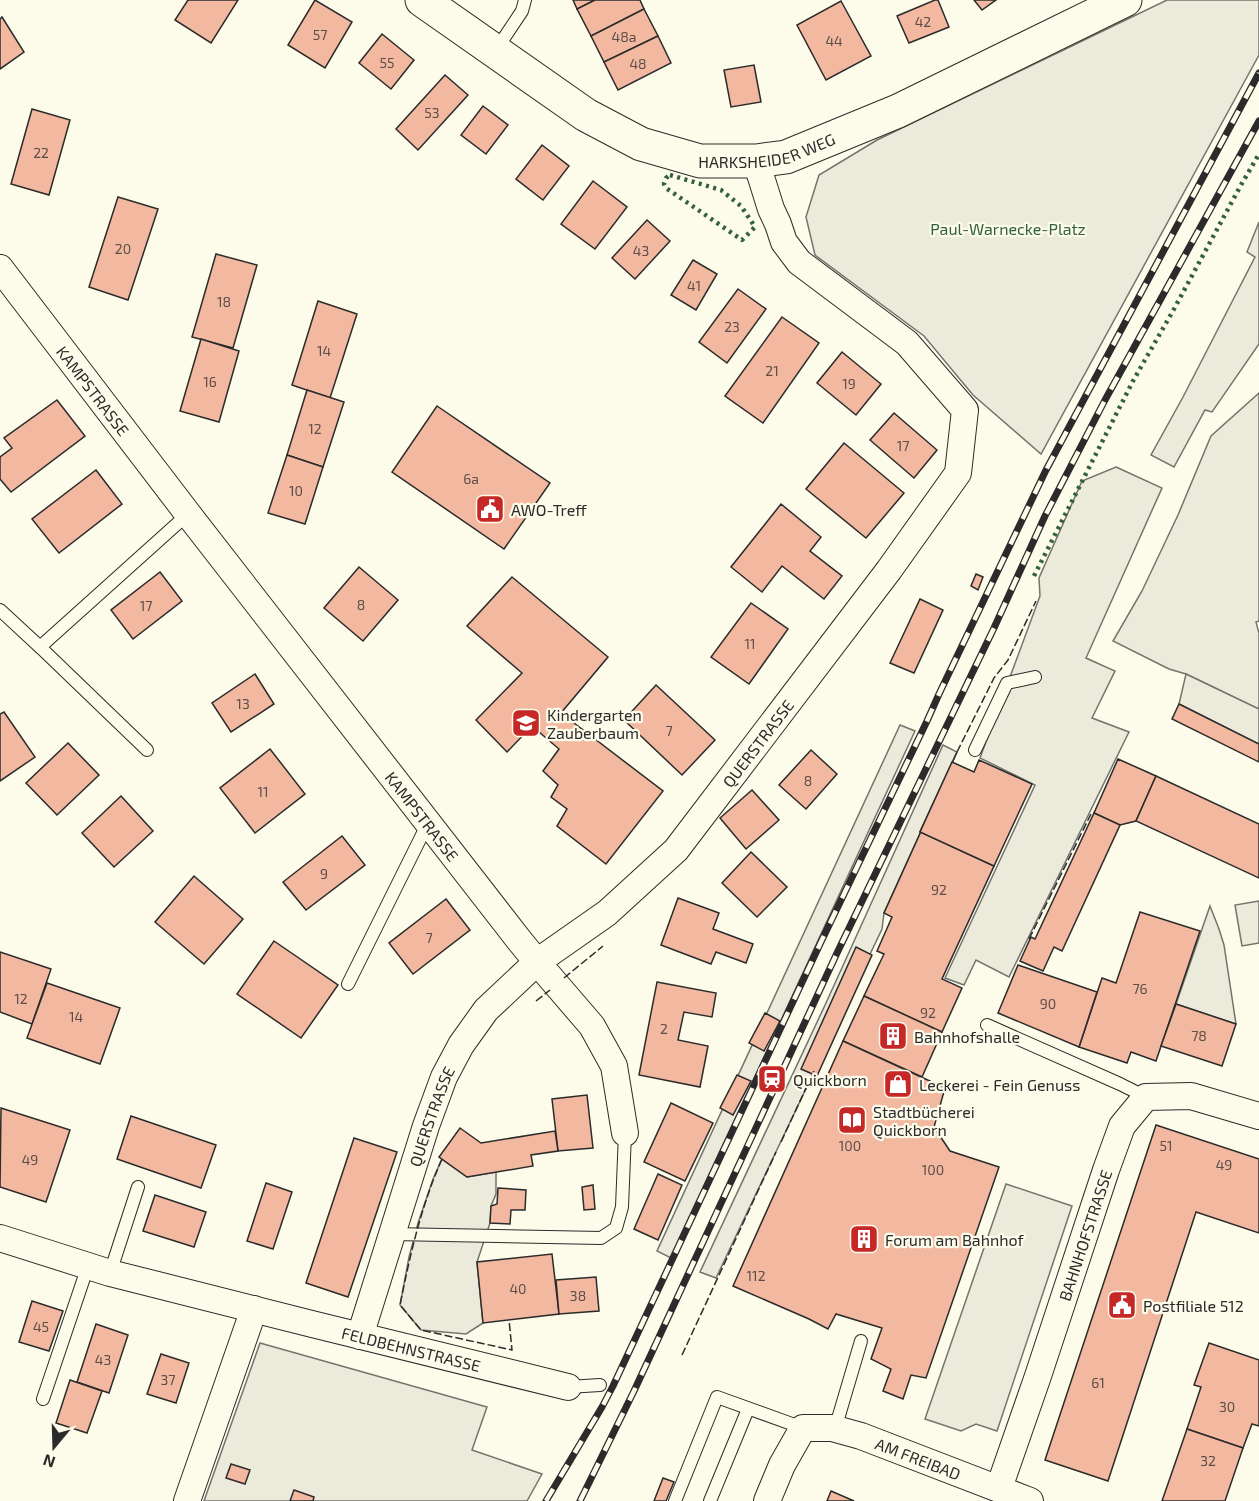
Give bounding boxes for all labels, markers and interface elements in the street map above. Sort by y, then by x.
house number: 42 [915,13,931,30]
house number: 57 [313,26,327,43]
house number: 48a [612,28,636,45]
house number: 44 [825,32,843,49]
house number: 55 [379,54,395,71]
house number: 48 [629,55,647,72]
house number: 53 [424,104,440,121]
street label: HARKSHEIDER WEG [698,129,838,171]
house number: 22 [33,144,49,161]
park label: Paul-Warnecke-Platz [930,219,1086,238]
house number: 20 [115,240,131,257]
house number: 43 [633,242,649,259]
house number: 41 [687,277,701,294]
house number: 18 [217,293,231,310]
house number: 23 [724,318,740,335]
street label: KAMPSTRASSE [53,342,134,439]
house number: 14 [317,342,331,359]
house number: 21 [765,362,779,379]
house number: 16 [203,373,217,390]
house number: 19 [842,375,856,392]
house number: 12 [308,420,322,437]
house number: 17 [897,437,909,454]
house number: 6a [463,470,479,487]
house number: 10 [289,482,303,499]
public building icon: AWO-Treff [474,493,506,525]
place label: AWO-Treff [511,500,587,519]
house number: 8 [357,596,365,613]
house number: 17 [140,597,152,614]
house number: 11 [744,635,756,652]
house number: 13 [236,695,250,712]
street label: QUERSTRASSE [718,695,797,791]
place label: Kindergarten Zauberbaum [547,705,642,742]
school or university icon: Kindergarten Zauberbaum [510,707,542,739]
house number: 7 [665,722,673,739]
street label: KAMPSTRASSE [382,767,463,864]
house number: 8 [804,772,812,789]
house number: 11 [257,783,269,800]
house number: 9 [320,865,328,882]
house number: 92 [931,881,947,898]
house number: 7 [425,929,433,946]
house number: 76 [1132,980,1148,997]
house number: 12 [14,990,28,1007]
house number: 90 [1040,995,1056,1012]
house number: 92 [920,1004,936,1021]
house number: 14 [69,1008,83,1025]
house number: 2 [660,1020,668,1037]
building icon: Bahnhofshalle [877,1020,909,1052]
place label: Bahnhofshalle [914,1027,1020,1046]
house number: 78 [1191,1027,1207,1044]
street label: QUERSTRASSE [404,1063,458,1169]
station icon: Quickborn [756,1063,788,1095]
shop icon: Leckerei - Fein Genuss [882,1068,914,1100]
place label: Quickborn [793,1070,867,1090]
place label: Leckerei - Fein Genuss [919,1075,1080,1094]
place label: Stadtbücherei Quickborn [873,1102,975,1140]
library icon: Stadtbücherei Quickborn [836,1104,868,1136]
house number: 100 [839,1137,861,1154]
house number: 51 [1159,1137,1173,1154]
house number: 49 [22,1151,38,1168]
house number: 49 [1216,1156,1232,1173]
house number: 100 [922,1161,944,1178]
street label: BAHNHOFSTRASSE [1054,1167,1115,1303]
building icon: Forum am Bahnhof [848,1223,880,1255]
place label: Forum am Bahnhof [885,1230,1025,1249]
house number: 112 [746,1267,766,1284]
house number: 40 [509,1280,527,1297]
house number: 38 [570,1287,586,1304]
public building icon: Postfiliale 512 [1106,1289,1138,1321]
place label: Postfiliale 512 [1143,1296,1244,1315]
house number: 45 [33,1318,49,1335]
street label: FELDBEHNSTRASSE [340,1322,483,1375]
house number: 43 [95,1351,111,1368]
house number: 37 [161,1371,175,1388]
house number: 61 [1091,1374,1105,1391]
house number: 30 [1219,1398,1235,1415]
north arrow [24,1417,84,1477]
street label: AM FREIBAD [873,1433,964,1483]
text: N [40,1451,58,1473]
house number: 32 [1200,1452,1216,1469]

